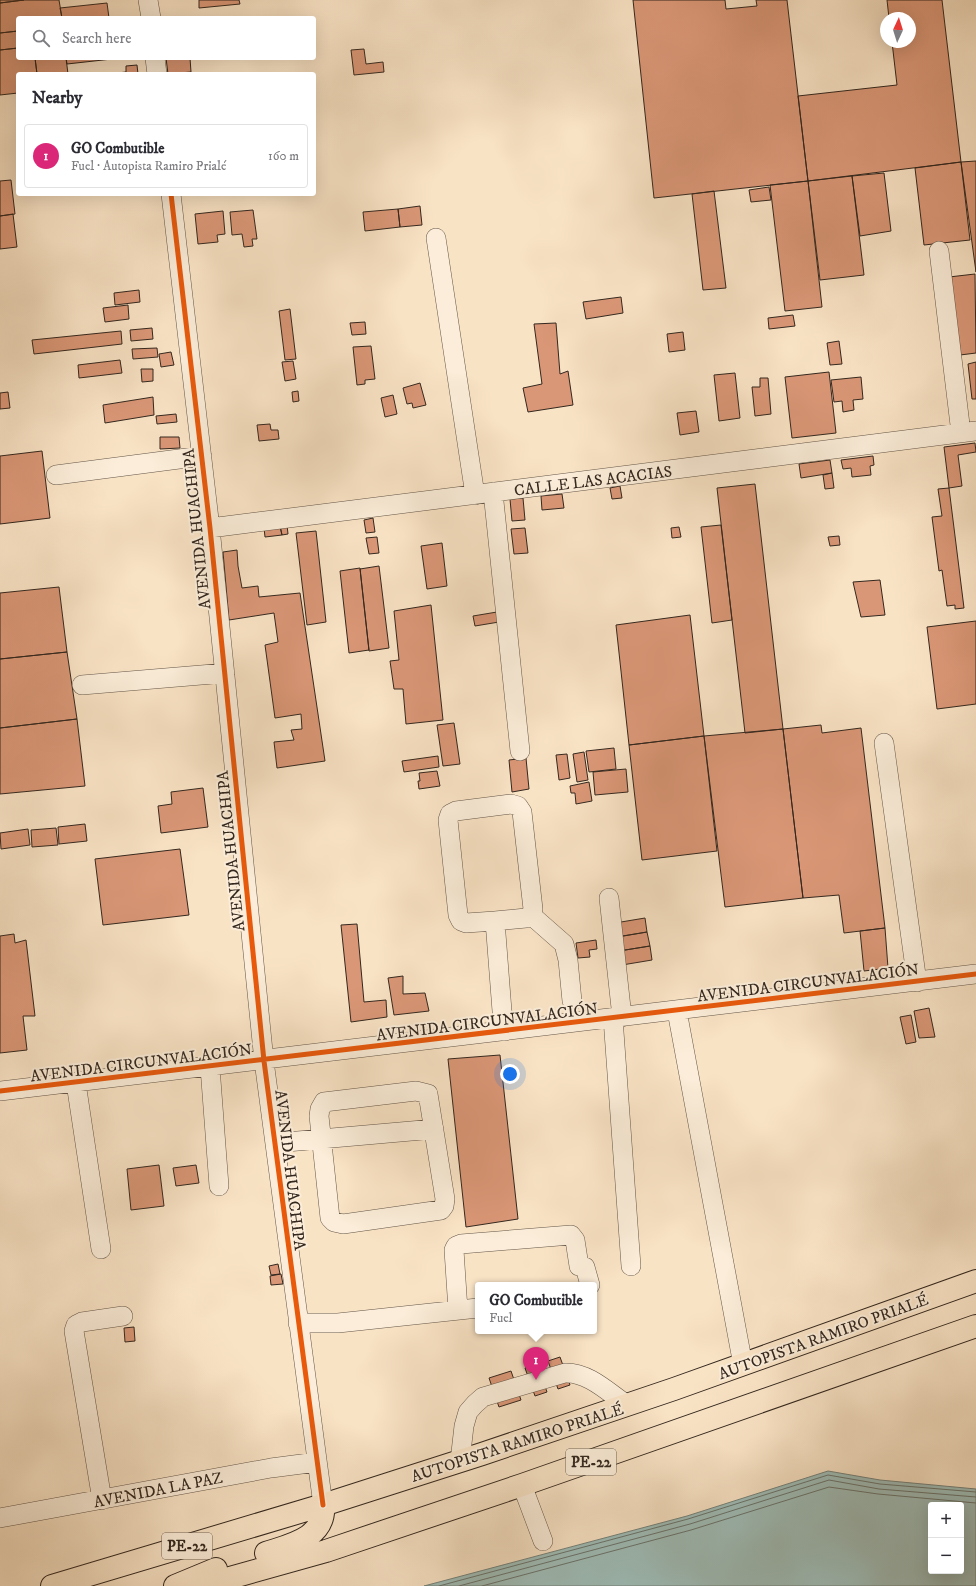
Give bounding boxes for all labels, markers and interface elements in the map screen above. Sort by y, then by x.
north arrow [880,12,916,48]
search box [16,16,316,60]
icon: search [30,27,52,49]
text: Search here [62,29,131,48]
text: Nearby [32,87,82,109]
text: GO Combutible [71,139,164,158]
text: 1 [44,148,48,164]
text: 160 m [268,148,299,164]
text: Fuel · Autopista Ramiro Prialé [71,158,226,174]
street label: AVENIDA HUACHIPA [179,447,215,610]
street label: CALLE LAS ACACIAS [513,461,673,501]
street label: AVENIDA HUACHIPA [213,769,249,932]
street label: AVENIDA CIRCUNVALACIÓN [696,959,920,1007]
street label: AVENIDA CIRCUNVALACIÓN [375,998,599,1046]
street label: AVENIDA CIRCUNVALACIÓN [29,1039,253,1087]
your location [500,1064,520,1084]
street label: AVENIDA HUACHIPA [270,1089,310,1252]
popup [475,1282,597,1334]
street label: AUTOPISTA RAMIRO PRIALÉ [716,1290,931,1384]
text: GO Combutible [489,1291,583,1310]
text: Fuel [489,1310,512,1326]
pin: 1 [523,1347,549,1380]
street label: AUTOPISTA RAMIRO PRIALÉ [409,1399,626,1487]
road number: PE-22 [566,1449,616,1475]
street label: AVENIDA LA PAZ [92,1468,224,1512]
map controls [928,1502,964,1574]
button: + [928,1502,964,1538]
road number: PE-22 [162,1533,212,1559]
button: − [928,1538,964,1574]

